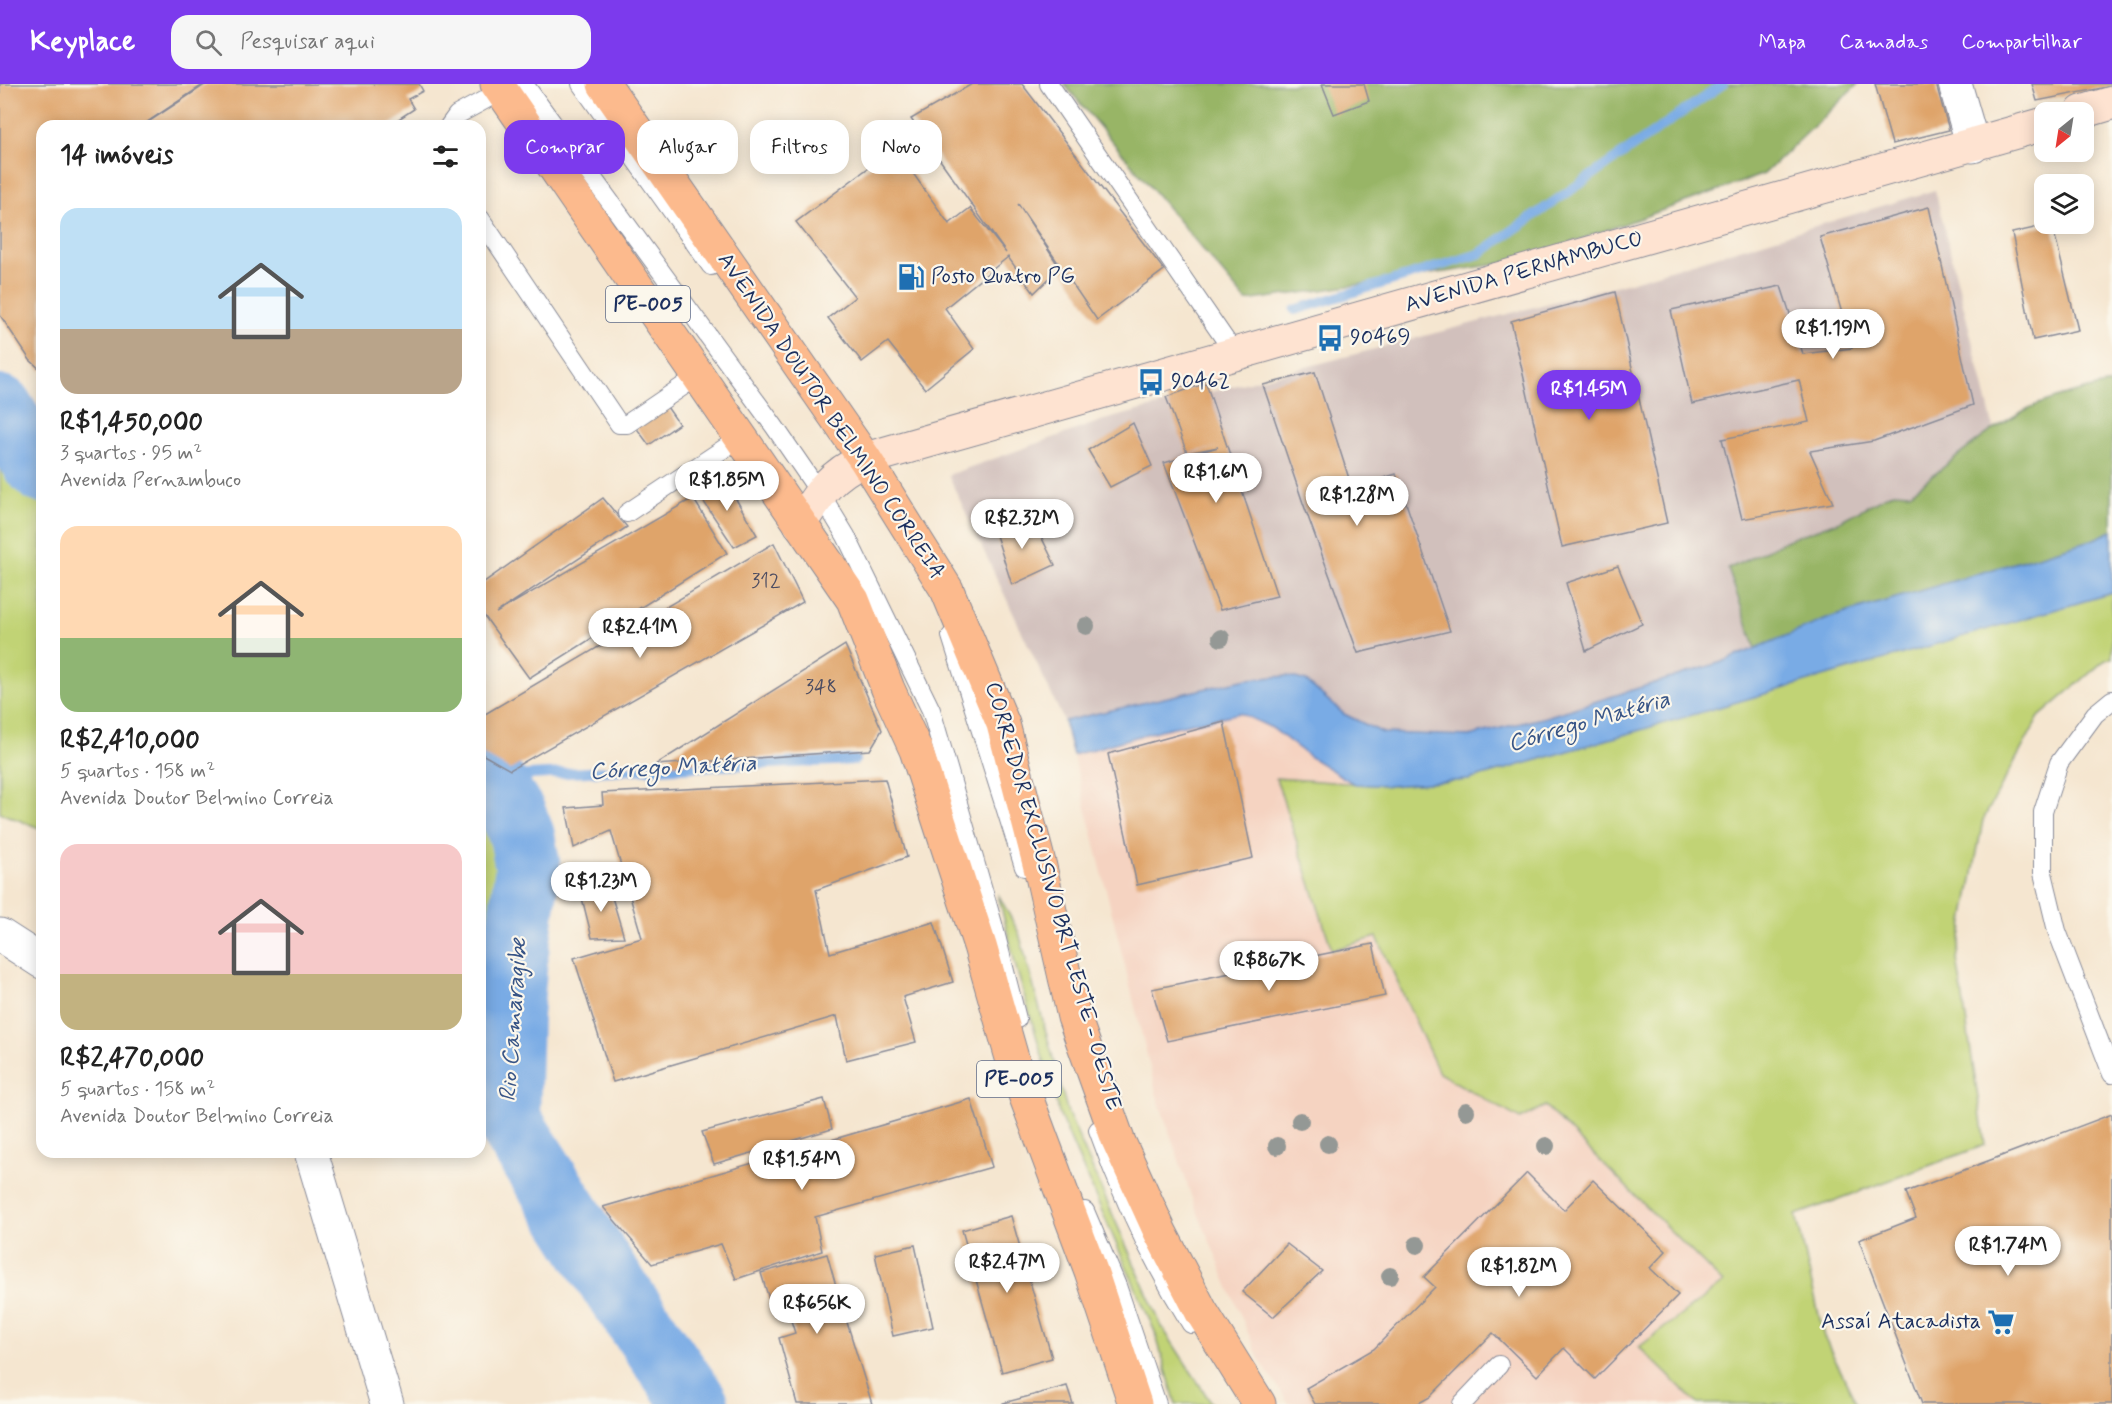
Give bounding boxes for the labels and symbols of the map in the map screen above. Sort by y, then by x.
north arrow [2034,102,2094,162]
street label: AVENIDA PERNAMBUCO [1402,225,1646,319]
street label: AVENIDA DOUTOR BELMINO CORREIA [711,247,951,585]
fuel station icon: Posto Quatro PG [896,262,926,292]
place label: Posto Quatro PG [931,263,1075,291]
road number: PE-005 [606,286,690,322]
pin: R$1.19M [1778,309,1888,360]
bus stop icon: 90469 [1315,323,1345,353]
place label: 90469 [1350,324,1411,352]
bus stop icon: 90462 [1136,367,1166,397]
place label: 90462 [1171,368,1230,396]
pin: R$1.45M [1534,370,1644,421]
pin: R$1.6M [1167,453,1265,504]
pin: R$1.85M [672,461,782,512]
pin: R$1.28M [1302,476,1412,527]
pin: R$2.32M [967,499,1077,550]
house number: 312 [751,568,781,595]
pin: R$2.41M [585,608,695,659]
house number: 348 [805,674,837,701]
street label: CORREDOR EXCLUSIVO BRT LESTE - OESTE [978,679,1128,1114]
water label: Córrego Matéria [1504,684,1674,762]
water label: Córrego Matéria [589,748,758,790]
pin: R$1.23M [546,862,656,913]
water label: Rio Camaragibe [493,935,535,1103]
pin: R$867K [1220,941,1318,992]
road number: PE-005 [977,1061,1061,1097]
pin: R$1.54M [747,1140,857,1191]
pin: R$1.74M [1953,1226,2063,1277]
pin: R$2.47M [952,1243,1062,1294]
pin: R$1.82M [1464,1247,1574,1298]
pin: R$656K [768,1284,866,1335]
supermarket icon: Assaí Atacadista [1986,1307,2016,1337]
place label: Assaí Atacadista [1821,1308,1981,1336]

